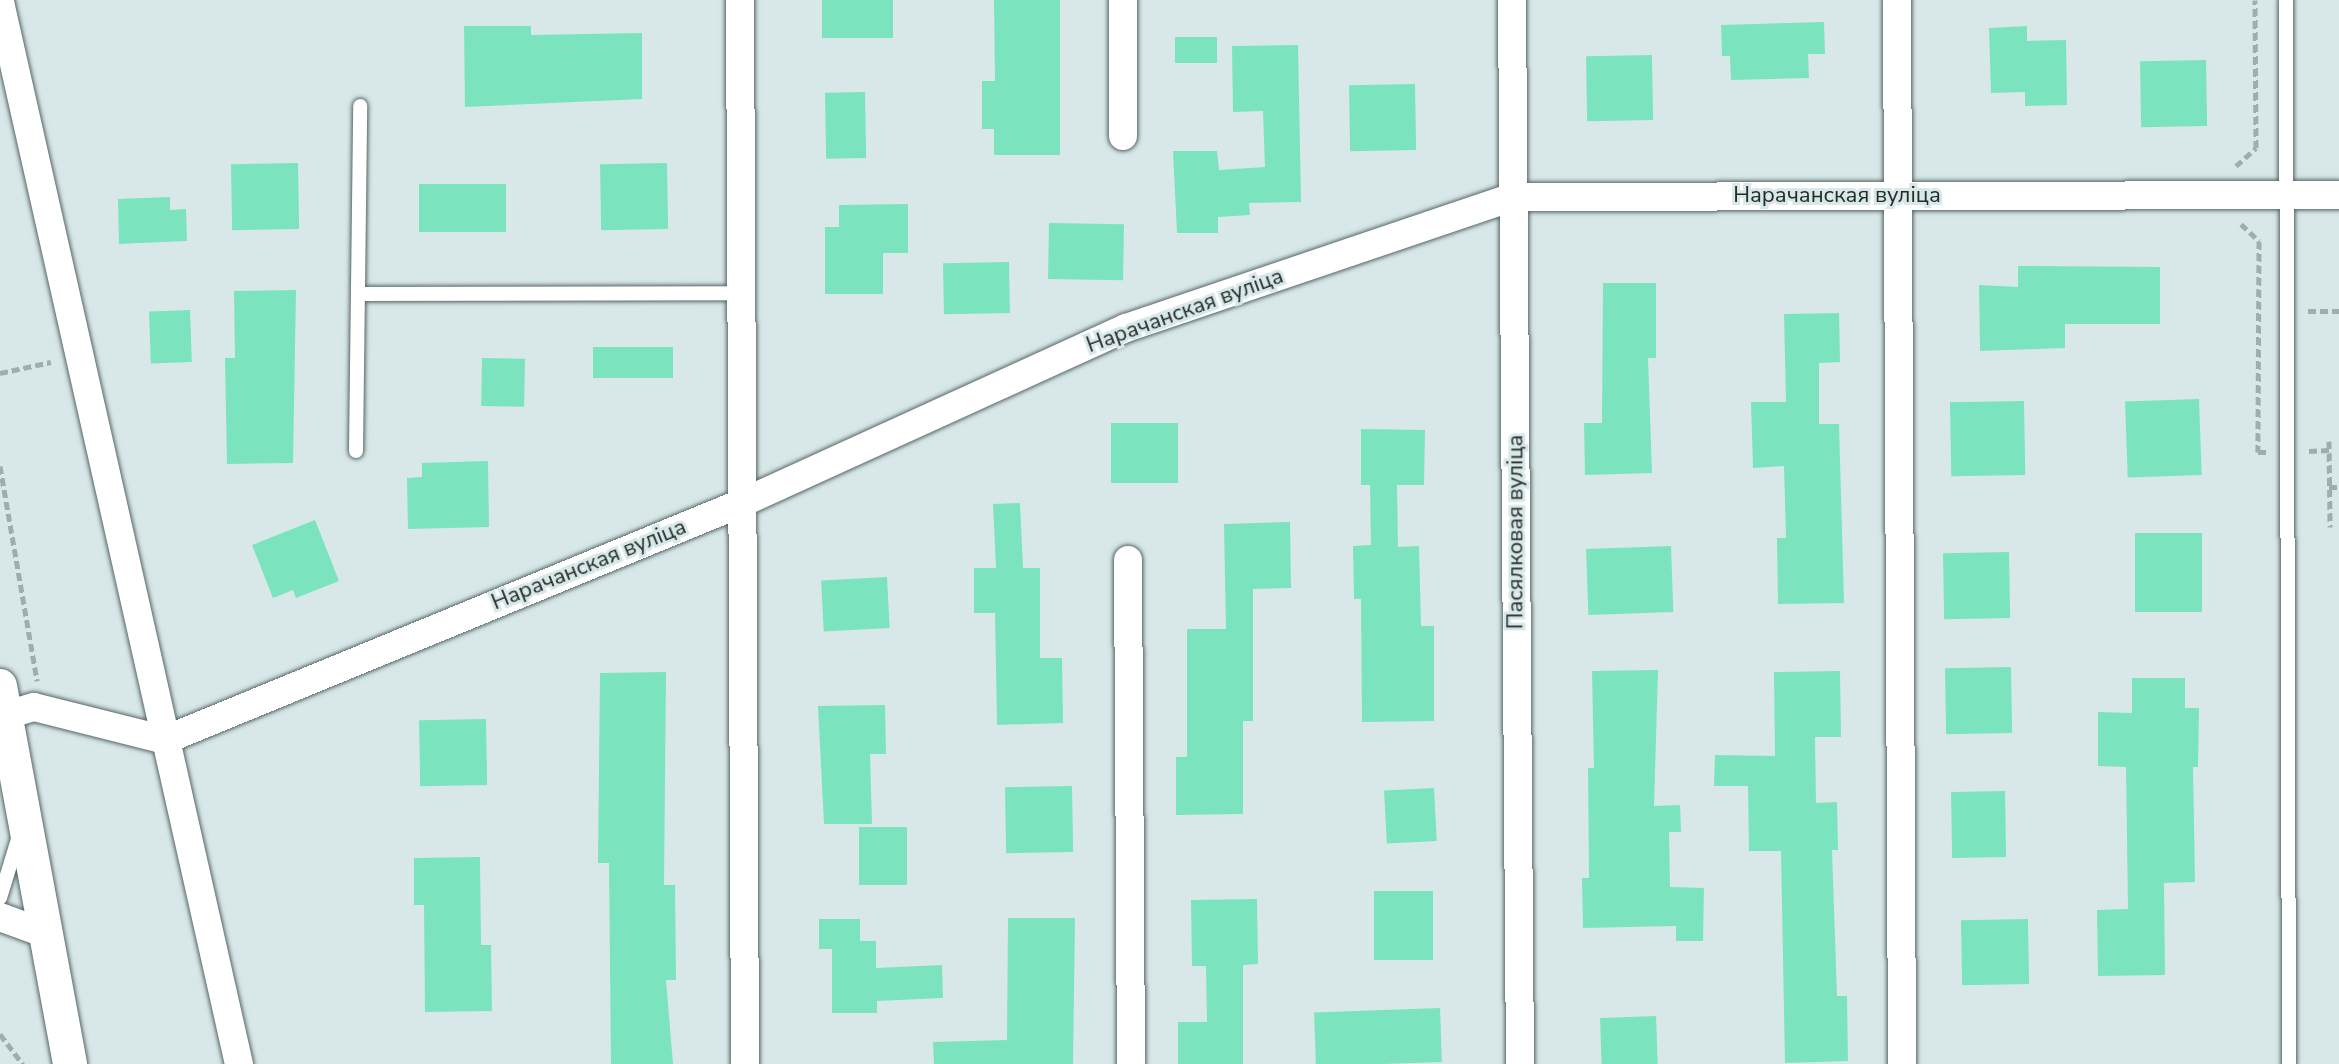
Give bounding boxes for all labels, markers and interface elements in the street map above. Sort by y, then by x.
street label: Нарачанская вуліца [1733,183,1941,209]
street label: Нарачанская вуліца [1083,263,1287,359]
street label: Пасялковая вуліца [1503,435,1529,629]
street label: Нарачанская вуліца [488,514,690,616]

